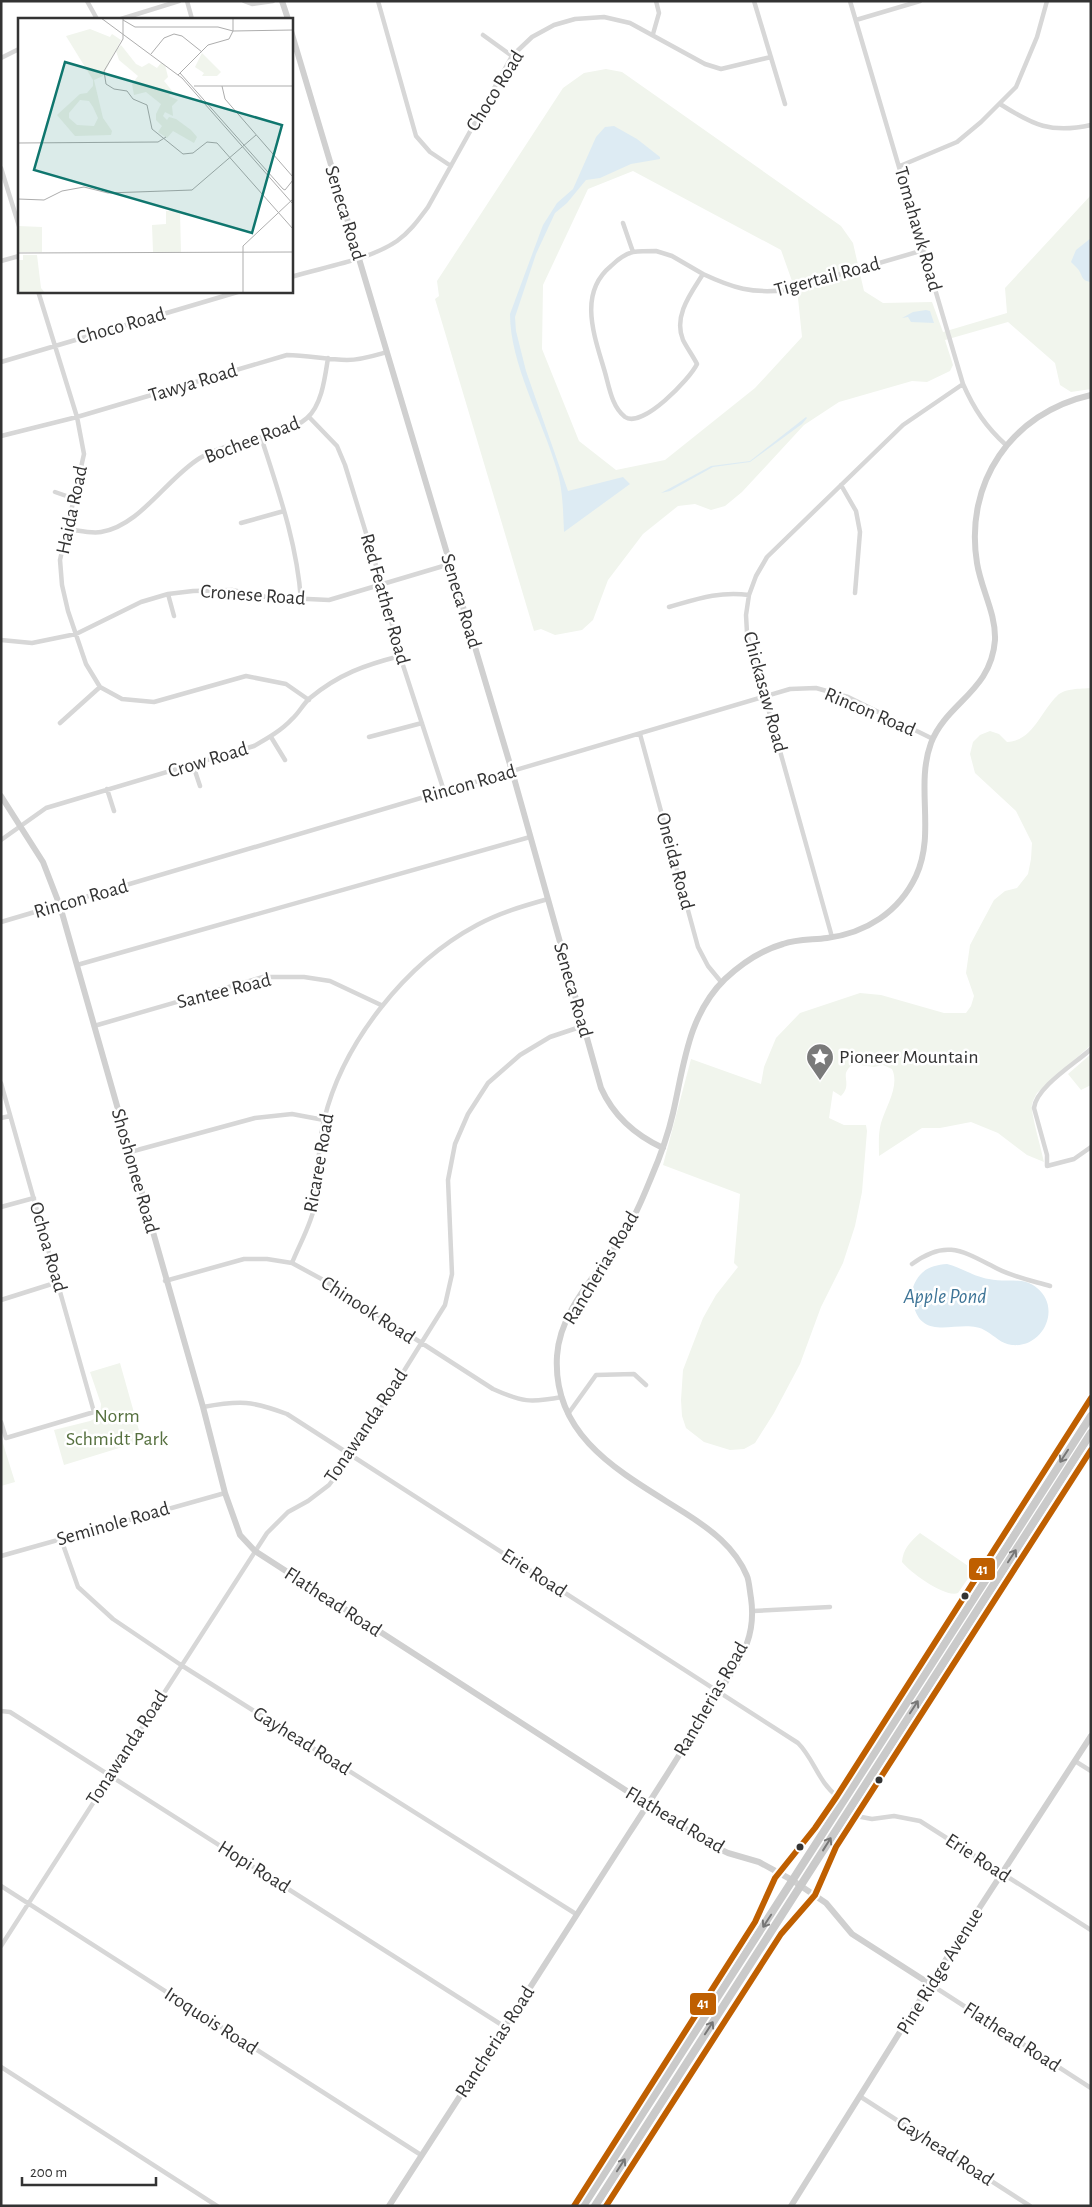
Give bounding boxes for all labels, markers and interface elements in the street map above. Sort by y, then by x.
inset map [18,18,292,292]
street label: Choco Road [462,47,528,135]
street label: Seneca Road [321,163,369,263]
street label: Tomahawk Road [891,165,945,293]
street label: Tigertail Road [772,253,882,301]
street label: Choco Road [74,304,168,348]
street label: Tawya Road [146,360,240,406]
street label: Bochee Road [202,413,302,467]
street label: Haida Road [53,464,91,556]
street label: Red Feather Road [357,531,413,667]
street label: Seneca Road [437,551,485,651]
street label: Cronese Road [200,581,306,609]
street label: Chickasaw Road [739,629,791,755]
street label: Rincon Road [821,684,919,740]
street label: Crow Road [166,738,250,782]
street label: Rincon Road [420,761,518,807]
street label: Oneida Road [652,810,698,912]
street label: Rincon Road [32,876,130,922]
street label: Seneca Road [550,940,596,1040]
street label: Santee Road [175,970,273,1012]
place icon: Pioneer Mountain [805,1042,835,1081]
place label: Pioneer Mountain [839,1047,979,1067]
street label: Shoshonee Road [108,1106,162,1236]
street label: Ricaree Road [300,1112,338,1214]
street label: Ochoa Road [26,1200,70,1294]
street label: Rancherias Road [559,1208,643,1328]
street label: Chinook Road [317,1272,419,1348]
water label: Apple Pond [903,1286,987,1308]
street label: Tonawanda Road [321,1365,411,1487]
park label: Norm Schmidt Park [66,1406,168,1449]
one-way arrow [1059,1449,1069,1463]
street label: Seminole Road [54,1498,172,1550]
street label: Erie Road [498,1545,570,1601]
one-way arrow [1006,1549,1017,1563]
line badge: 41 [968,1557,996,1581]
street label: Flathead Road [281,1563,385,1641]
text: 41 [976,1563,988,1577]
unlabelled marker [960,1591,970,1601]
street label: Rancherias Road [670,1638,752,1760]
street label: Tonawanda Road [83,1687,171,1809]
one-way arrow [910,1701,920,1715]
street label: Gayhead Road [249,1703,355,1779]
unlabelled marker [874,1775,884,1785]
street label: Flathead Road [622,1783,728,1857]
street label: Erie Road [942,1830,1014,1886]
street label: Hopi Road [214,1837,294,1897]
one-way arrow [822,1838,832,1852]
unlabelled marker [795,1842,805,1852]
street label: Pine Ridge Avenue [893,1904,987,2038]
one-way arrow [761,1914,772,1928]
street label: Iroquois Road [161,1983,261,2059]
street label: Rancherias Road [452,1983,538,2101]
line badge: 41 [689,1992,717,2016]
text: 41 [697,1997,709,2011]
street label: Flathead Road [960,1998,1064,2076]
one-way arrow [704,2022,714,2036]
street label: Gayhead Road [893,2112,997,2190]
scale bar [22,2154,156,2186]
one-way arrow [616,2158,626,2172]
text: 200 m [30,2165,67,2180]

